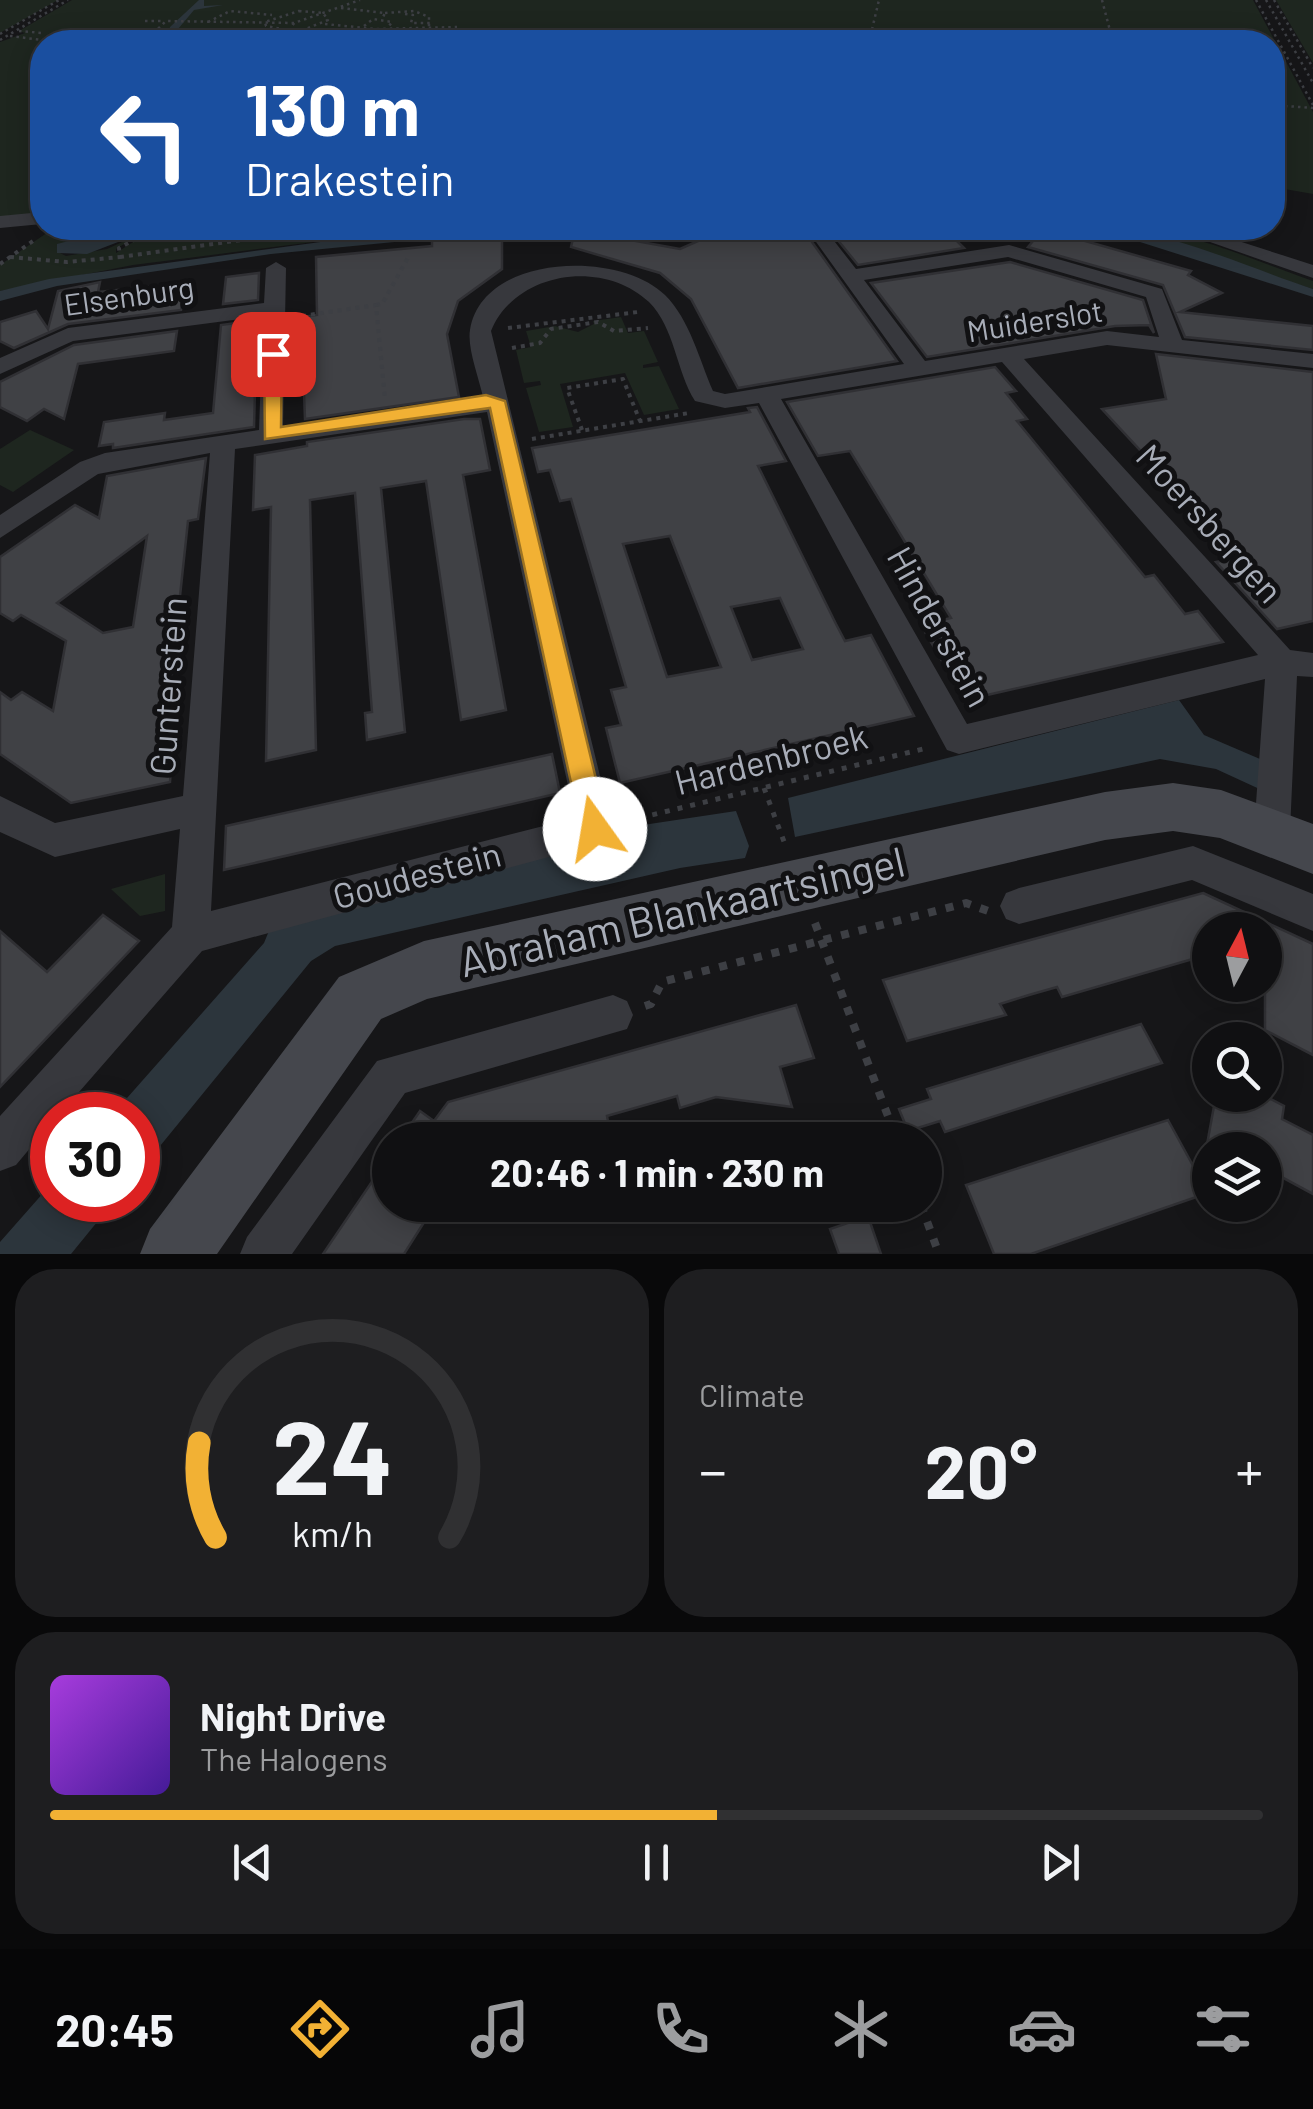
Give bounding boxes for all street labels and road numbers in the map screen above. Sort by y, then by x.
street label: Elsenburg [62,268,196,322]
street label: Muiderslot [964,292,1105,349]
street label: Moersbergen [1129,435,1292,610]
street label: Hinderstein [880,539,1002,713]
street label: Gunterstein [140,596,194,776]
street label: Hardenbroek [670,714,871,802]
street label: Goudestein [328,832,505,917]
street label: Abraham Blankaartsingel [454,834,909,987]

